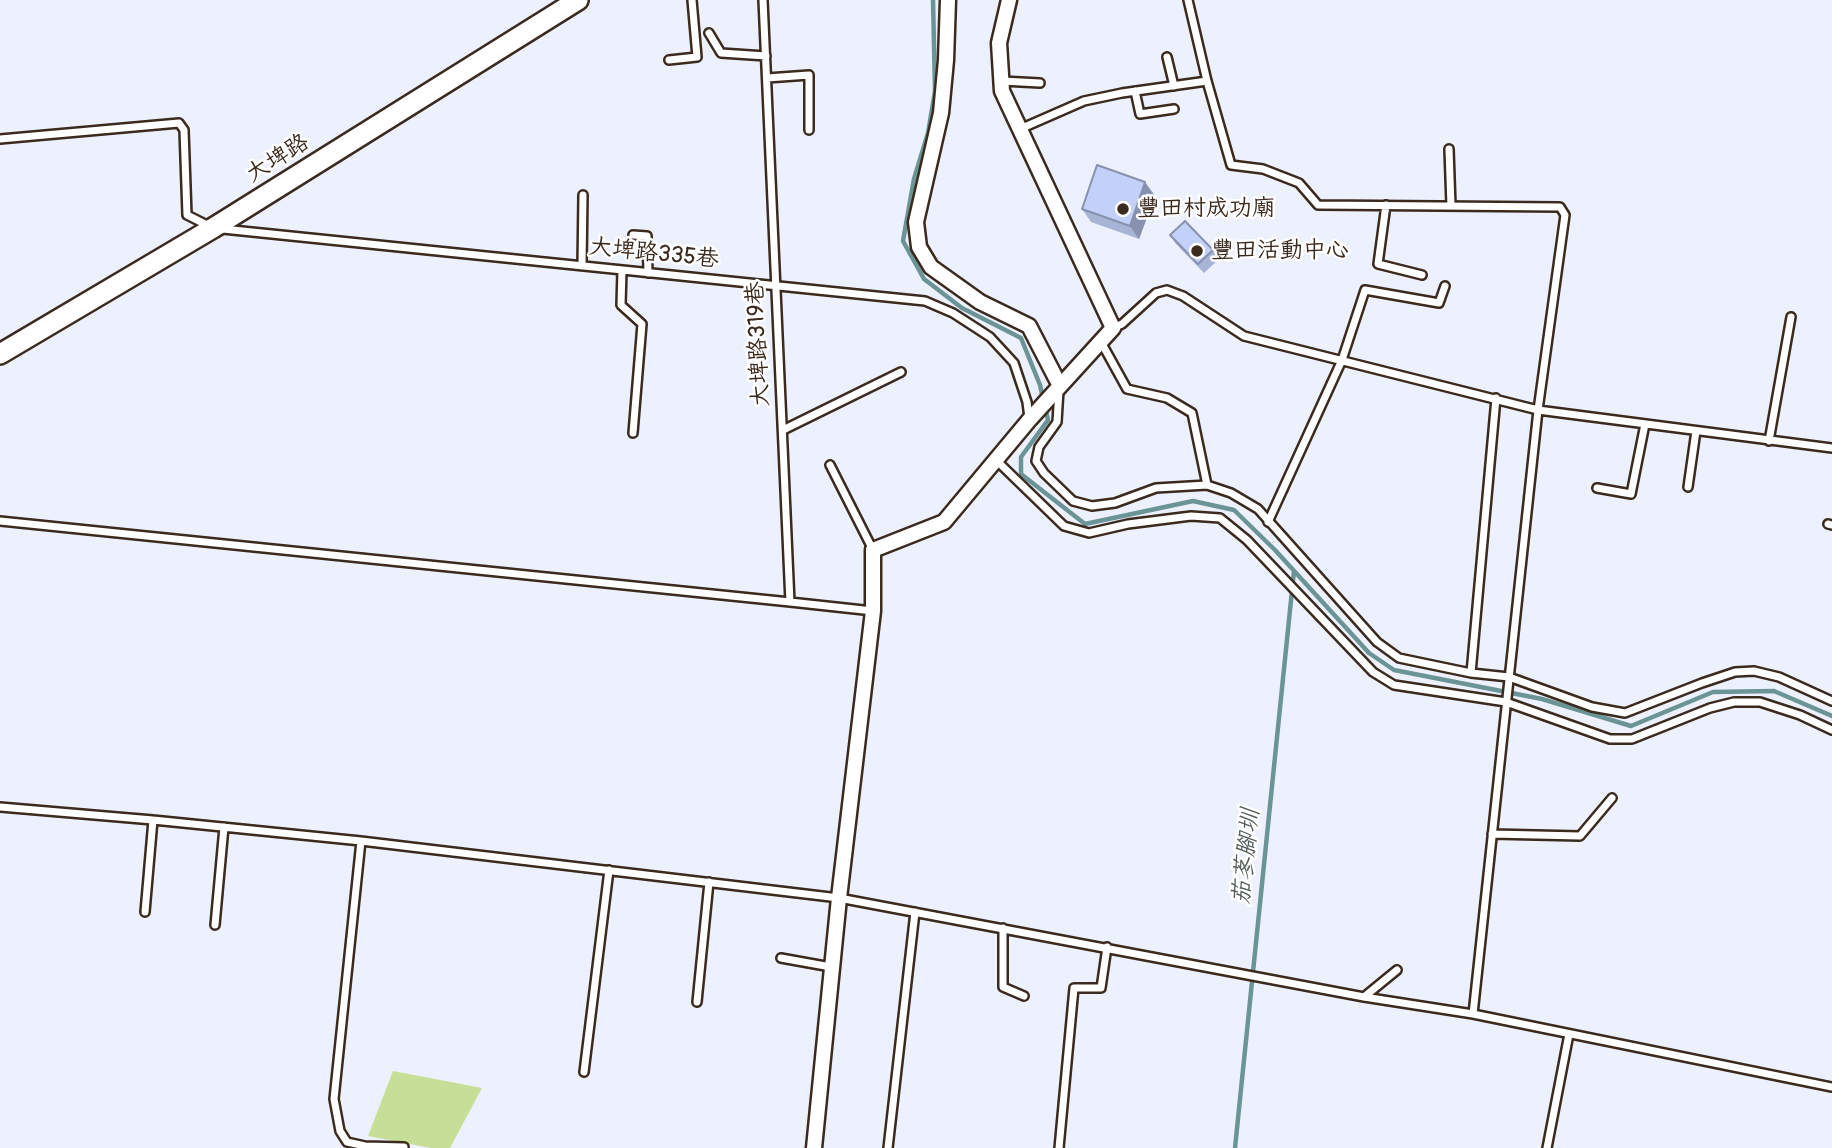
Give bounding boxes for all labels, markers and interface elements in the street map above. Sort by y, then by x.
street label: 大埤路 [241,129,315,189]
place label: 豐田村成功廟 [1137,195,1275,223]
marker: 豐田村成功廟 [1115,201,1131,217]
street label: 大埤路335巷 [588,233,720,275]
place label: 豐田活動中心 [1211,237,1349,265]
marker: 豐田活動中心 [1189,243,1205,259]
street label: 大埤路319巷 [742,281,776,407]
water label: 茄苳腳圳 [1228,808,1266,906]

